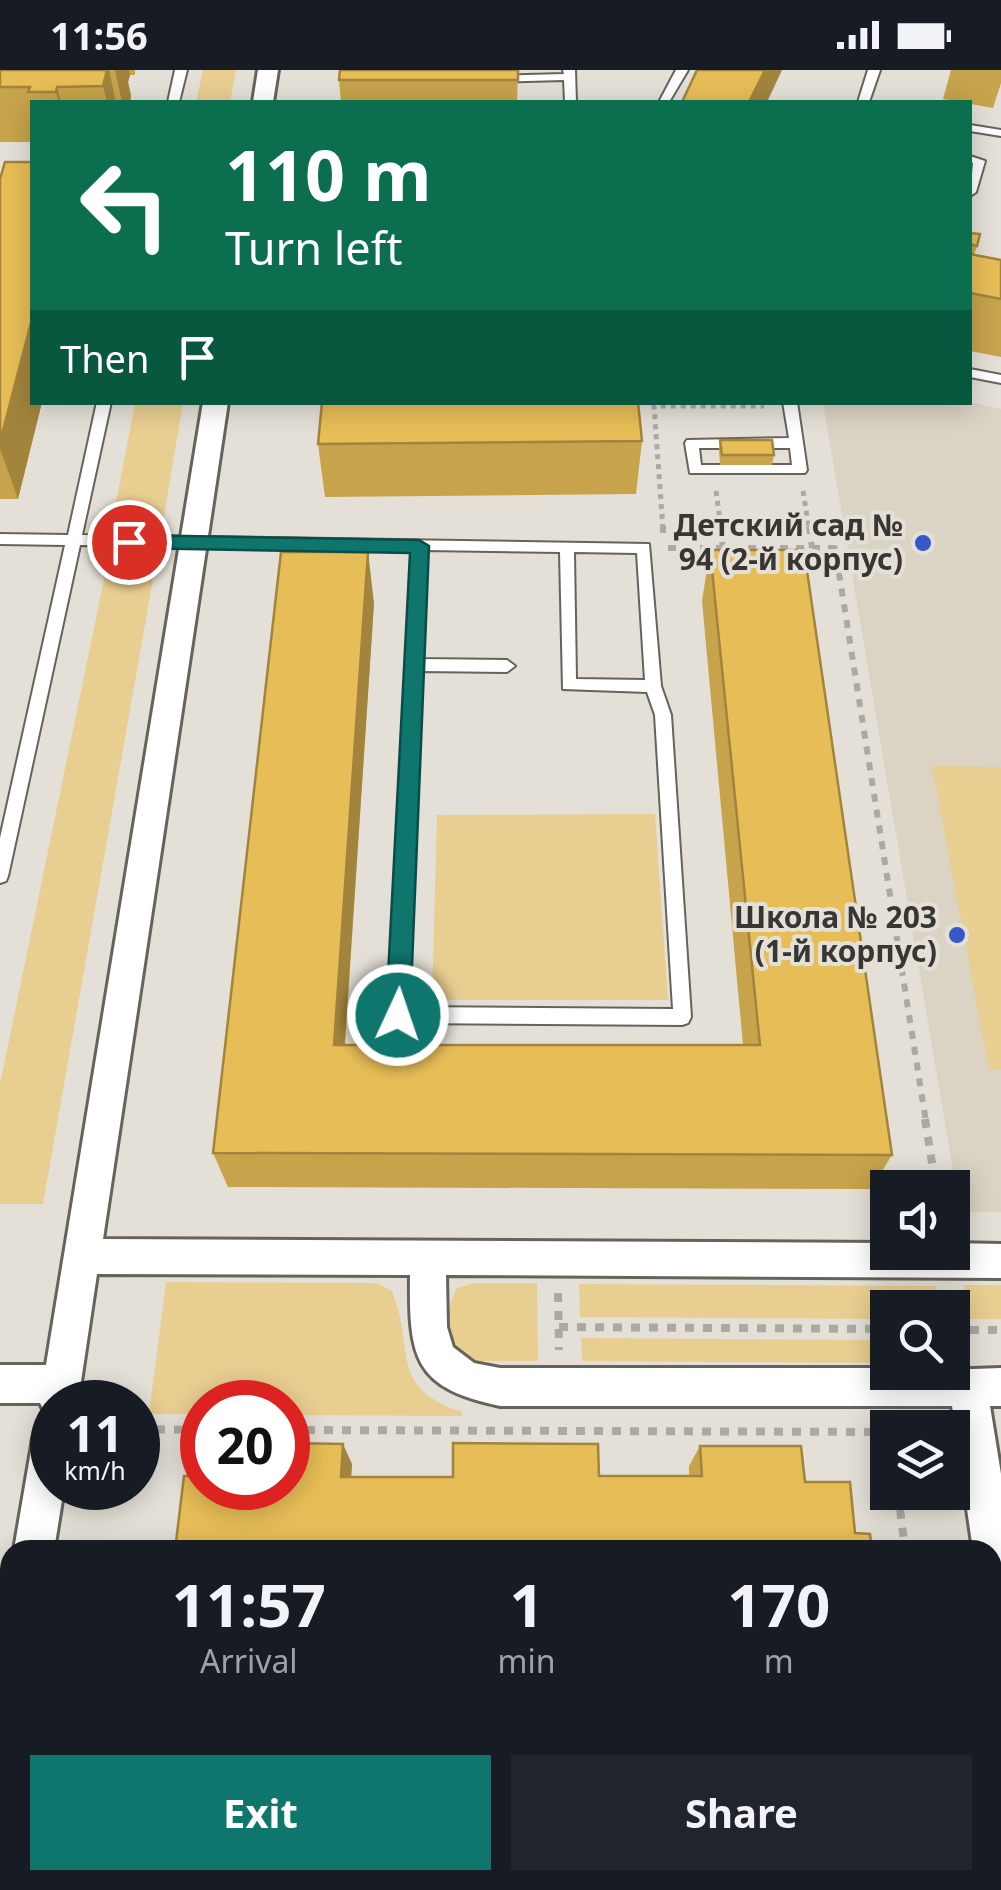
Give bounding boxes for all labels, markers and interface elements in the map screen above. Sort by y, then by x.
text: 11:56 [50,9,148,61]
text: 110 m [225,126,432,222]
icon: left [60,140,190,270]
text: Turn left [225,217,402,278]
icon: arrive [170,330,225,385]
text: Then [60,332,150,384]
pin [87,500,172,585]
place label: Детский сад № 94 (2-й корпус) [674,504,903,579]
icon: arrive [102,515,157,570]
marker: Детский сад № 94 (2-й корпус) [912,532,934,554]
place label: Школа № 203 (1-й корпус) [734,896,937,971]
marker: Школа № 203 (1-й корпус) [946,924,968,946]
position arrow [346,963,450,1067]
map controls [870,1170,970,1510]
button: sound [870,1170,970,1270]
button: search [870,1290,970,1390]
speed limit sign: 20 [180,1380,310,1510]
text: 11 [66,1399,124,1467]
button: layers [870,1410,970,1510]
text: km/h [64,1453,126,1487]
text: 11:57 [172,1563,326,1645]
text: 1 [509,1563,544,1645]
text: 170 [727,1563,830,1645]
text: Arrival [200,1639,298,1682]
text: min [498,1639,556,1682]
text: m [764,1639,794,1682]
button: Exit [30,1755,491,1870]
button: Share [511,1755,972,1870]

